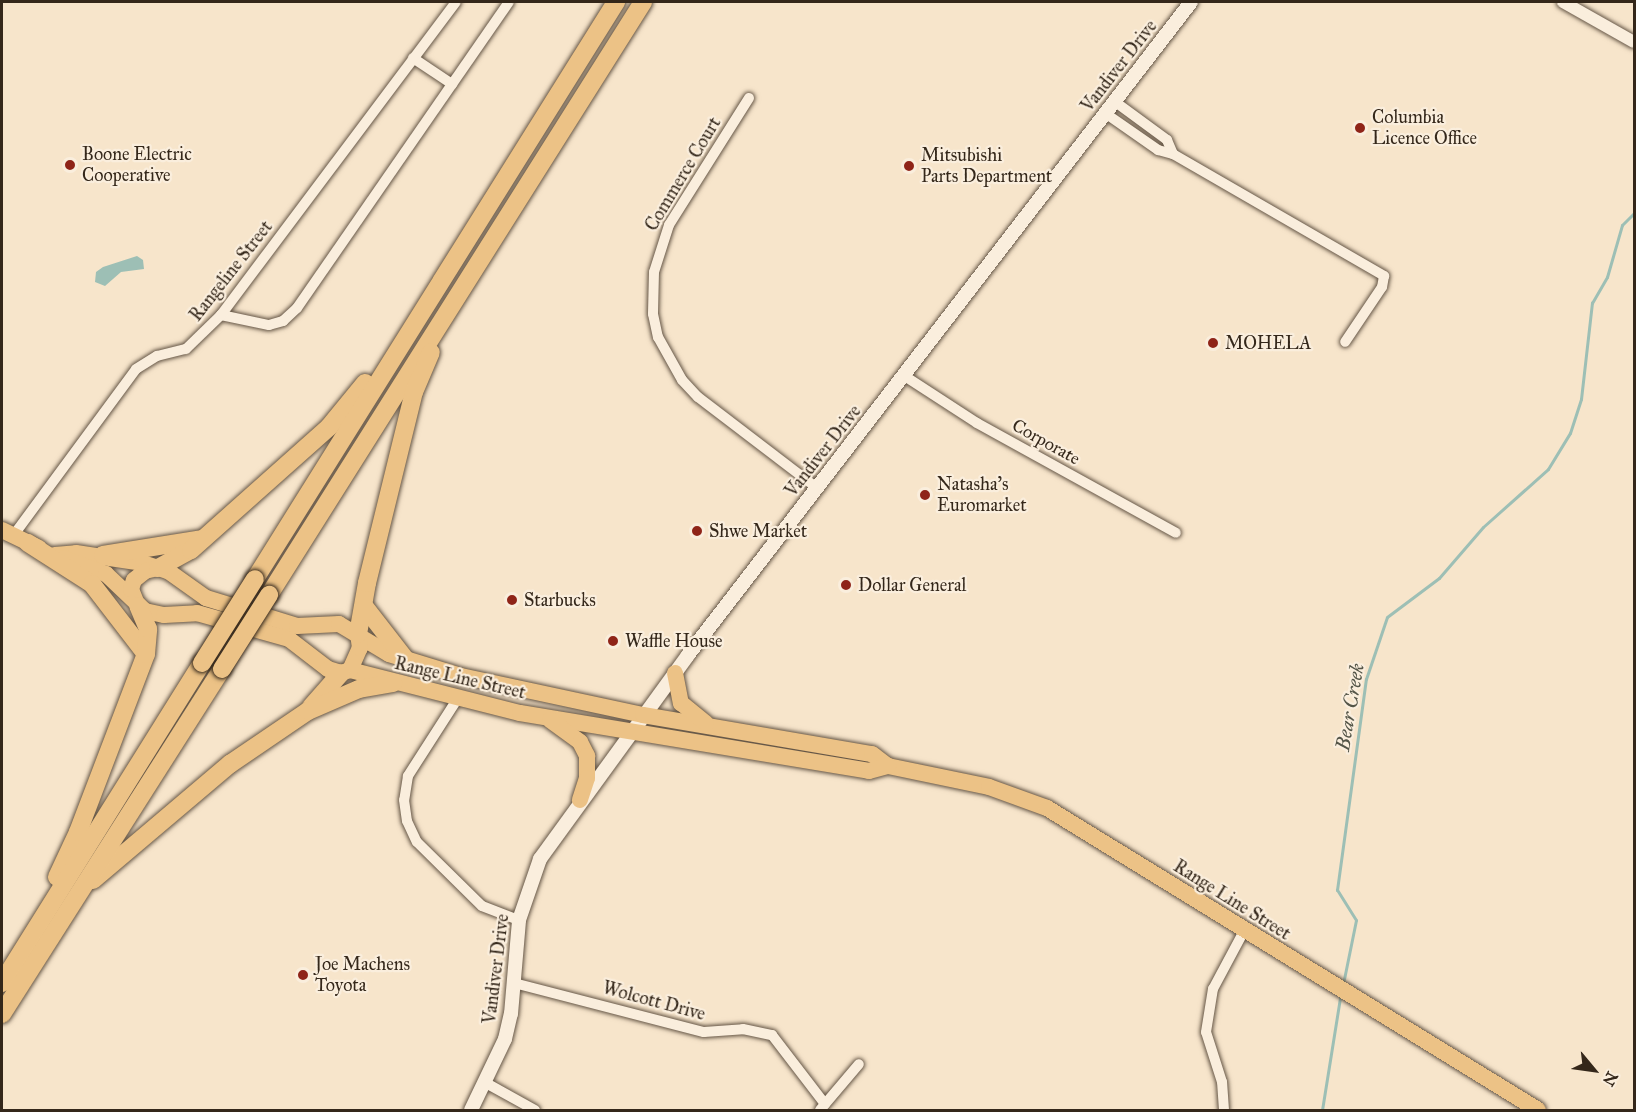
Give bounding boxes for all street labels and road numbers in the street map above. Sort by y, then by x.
street label: Vandiver Drive [1077,16,1161,116]
street label: Commerce Court [641,113,725,235]
street label: Rangeline Street [185,216,277,326]
street label: Vandiver Drive [781,401,865,501]
street label: Corporate [1008,414,1084,470]
street label: Range Line Street [392,652,528,704]
street label: Range Line Street [1170,855,1294,945]
street label: Vandiver Drive [479,913,513,1025]
street label: Wolcott Drive [600,977,708,1025]

